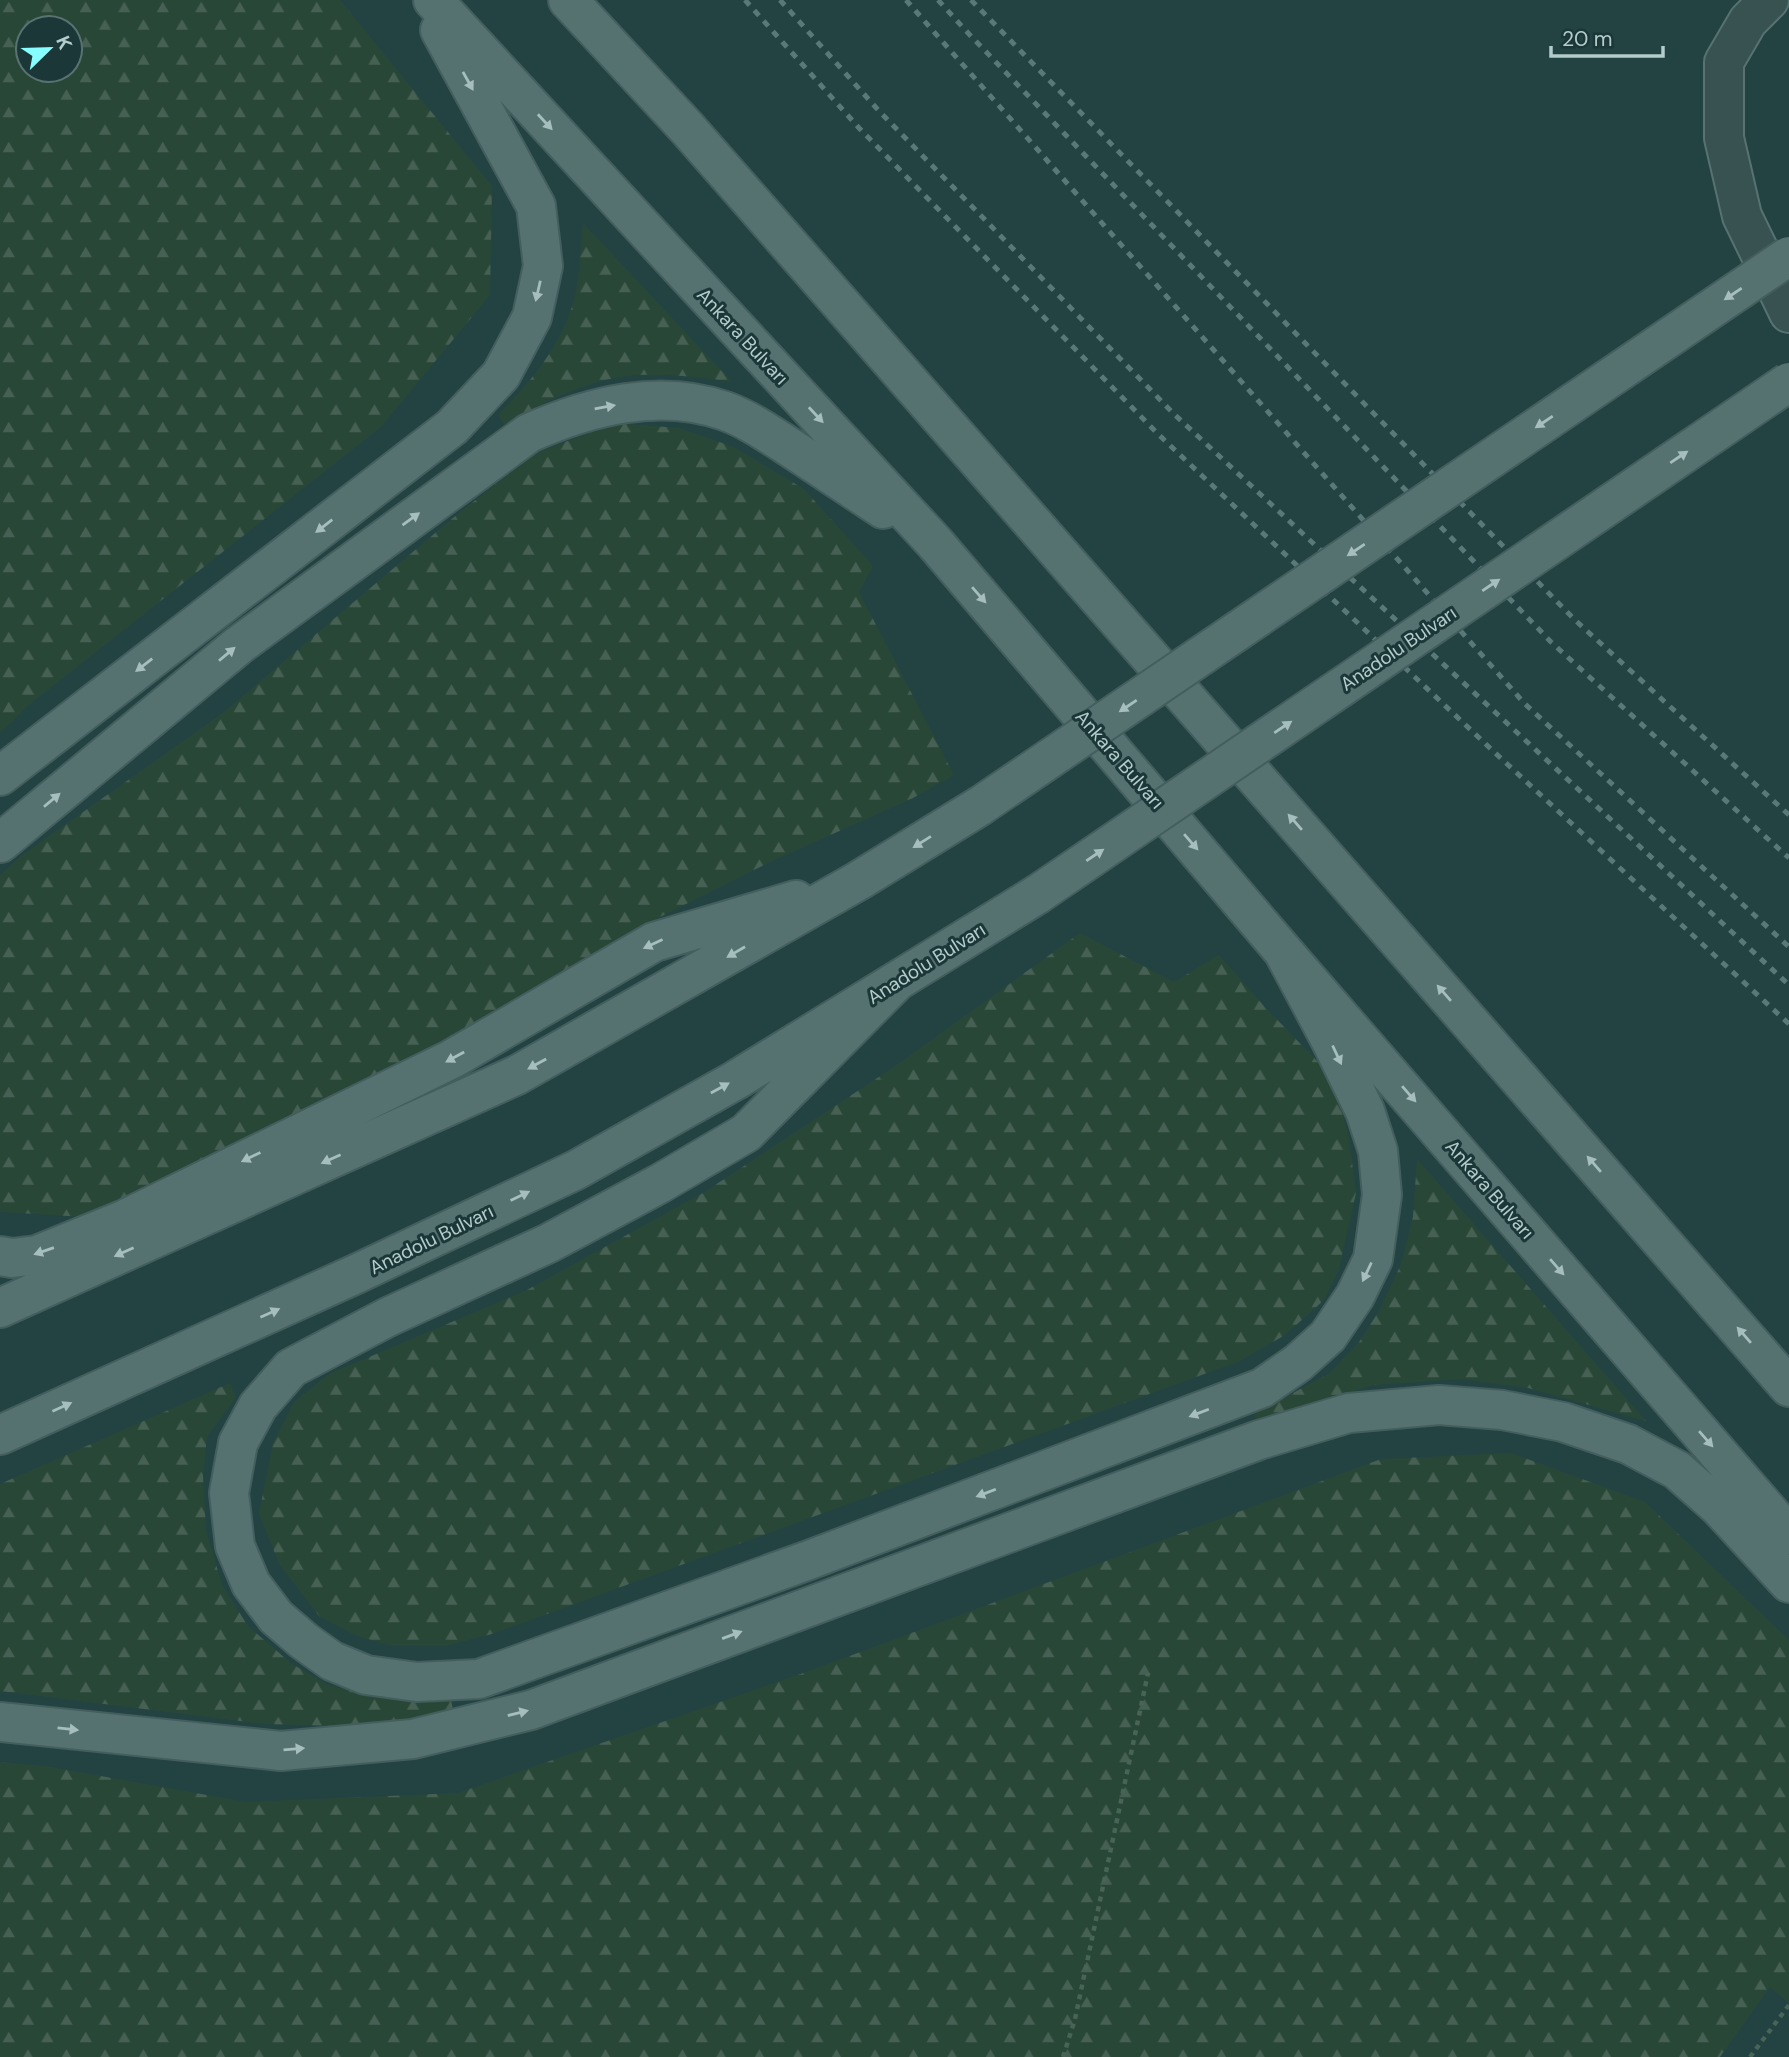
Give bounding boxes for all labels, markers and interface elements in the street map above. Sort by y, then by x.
north arrow [14,14,84,84]
scale bar [1551,14,1663,58]
text: 20 m [1562,25,1613,53]
text: K [50,32,78,53]
one-way arrow [462,72,474,92]
one-way arrow [537,113,553,130]
one-way arrow [532,280,543,302]
street label: Ankara Bulvarı [691,283,794,390]
one-way arrow [1723,287,1742,300]
one-way arrow [594,401,616,412]
one-way arrow [808,406,824,424]
one-way arrow [1535,415,1554,428]
one-way arrow [1670,450,1688,464]
one-way arrow [401,512,419,527]
one-way arrow [316,518,334,533]
one-way arrow [1347,543,1365,557]
one-way arrow [1482,578,1500,592]
one-way arrow [971,586,987,604]
street label: Anadolu Bulvarı [1335,600,1461,697]
one-way arrow [218,647,236,662]
one-way arrow [136,657,154,672]
one-way arrow [1118,699,1138,712]
street label: Ankara Bulvarı [1070,705,1170,814]
one-way arrow [1273,721,1292,734]
one-way arrow [44,793,61,808]
one-way arrow [1287,814,1303,831]
one-way arrow [1183,833,1199,851]
one-way arrow [912,836,931,849]
one-way arrow [1085,849,1104,862]
street label: Anadolu Bulvarı [862,917,990,1010]
one-way arrow [643,939,663,950]
one-way arrow [726,946,745,958]
one-way arrow [1436,984,1452,1002]
one-way arrow [1332,1045,1343,1065]
one-way arrow [446,1051,465,1063]
one-way arrow [528,1058,547,1070]
one-way arrow [711,1082,730,1094]
one-way arrow [1401,1086,1416,1103]
street label: Ankara Bulvarı [1440,1135,1540,1244]
one-way arrow [241,1152,261,1163]
one-way arrow [321,1153,341,1165]
one-way arrow [1586,1155,1602,1173]
one-way arrow [510,1190,530,1202]
street label: Anadolu Bulvarı [365,1199,497,1280]
one-way arrow [34,1246,55,1257]
one-way arrow [113,1247,134,1258]
one-way arrow [1549,1258,1564,1275]
one-way arrow [1361,1262,1372,1282]
one-way arrow [260,1307,280,1319]
one-way arrow [1737,1327,1752,1344]
one-way arrow [52,1401,72,1413]
one-way arrow [1188,1407,1209,1418]
one-way arrow [1698,1430,1714,1448]
one-way arrow [975,1488,996,1499]
one-way arrow [721,1630,742,1641]
one-way arrow [507,1707,529,1718]
one-way arrow [57,1724,79,1735]
one-way arrow [283,1744,305,1755]

